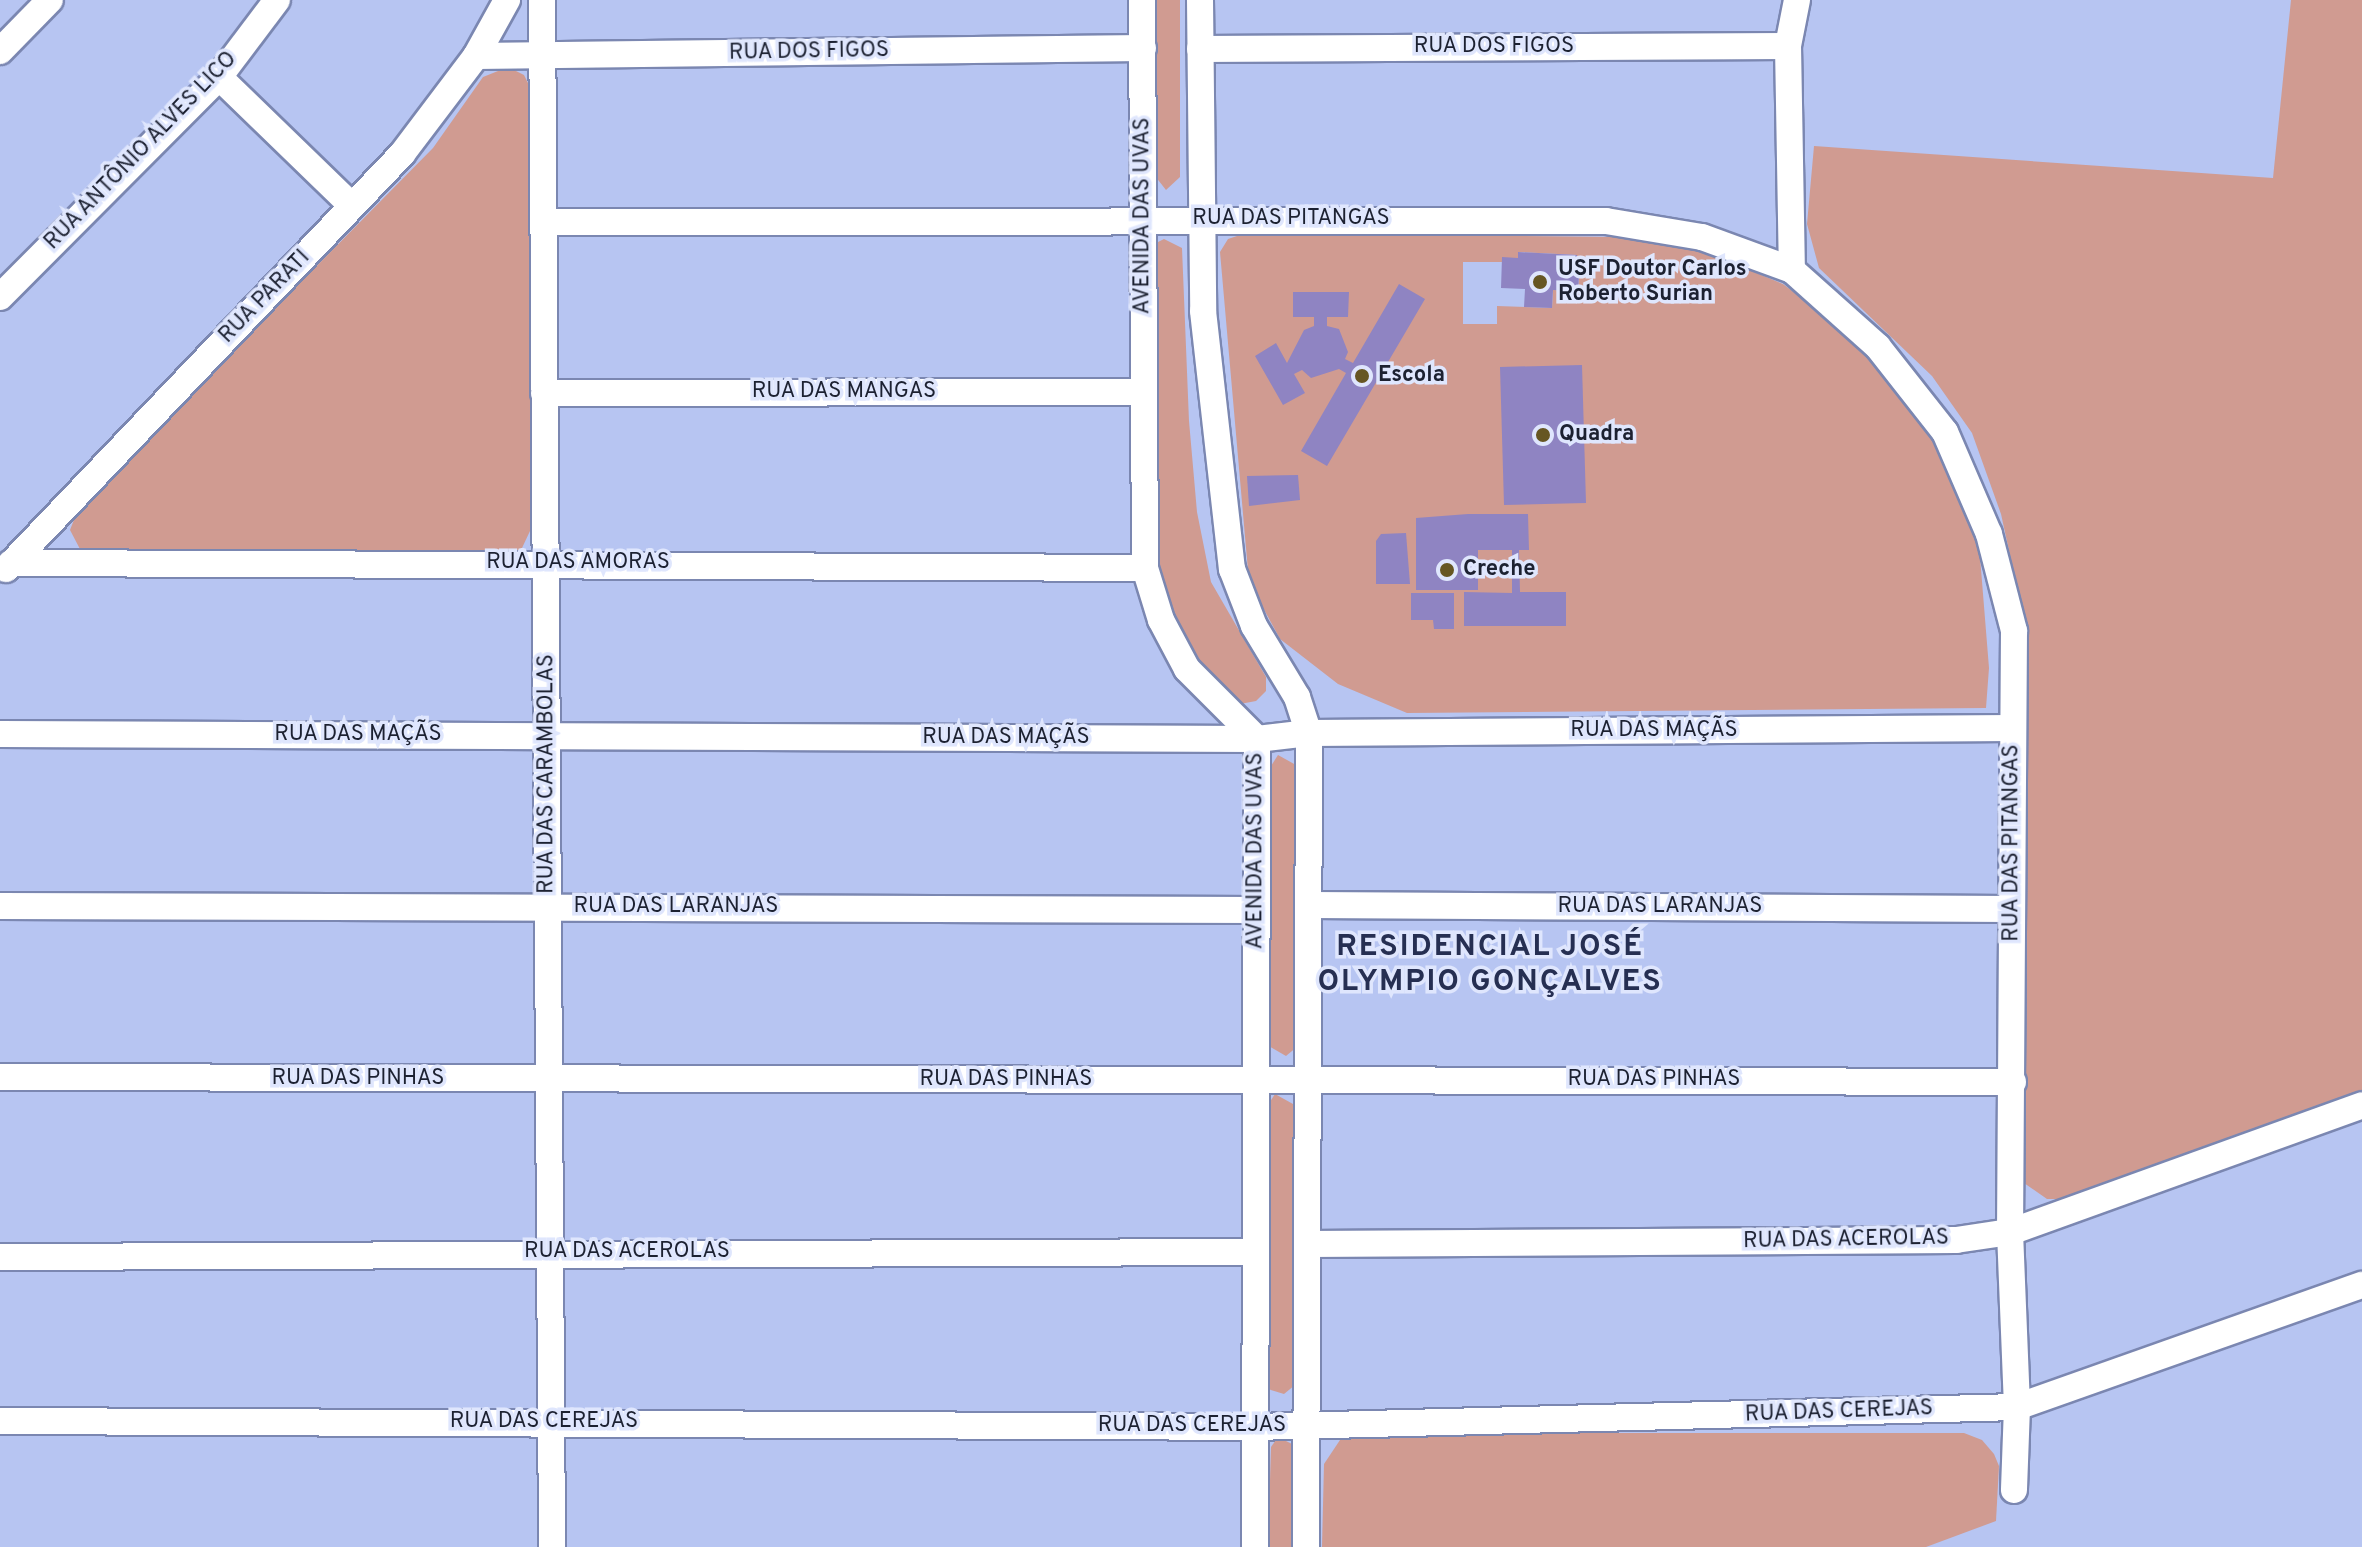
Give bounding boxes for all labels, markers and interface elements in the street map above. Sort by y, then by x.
street label: RUA DOS FIGOS [1413,34,1575,60]
street label: RUA DOS FIGOS [728,37,890,67]
street label: RUA ANTÔNIO ALVES LICO [38,45,244,257]
street label: AVENIDA DAS UVAS [1130,117,1156,315]
street label: RUA DAS PITANGAS [1192,206,1390,232]
street label: RUA PARATI [214,245,316,349]
place label: USF Doutor Carlos Roberto Surian [1558,256,1746,308]
marker: USF Doutor Carlos Roberto Surian [1529,271,1551,293]
place label: Escola [1378,363,1445,389]
marker: Escola [1353,367,1371,385]
street label: RUA DAS MANGAS [751,379,937,405]
place label: Quadra [1559,422,1634,448]
marker: Quadra [1534,426,1552,444]
street label: RUA DAS AMORAS [485,550,671,576]
place label: Creche [1463,557,1536,583]
marker: Creche [1438,561,1456,579]
street label: RUA DAS CARAMBOLAS [534,654,560,894]
street label: RUA DAS MAÇÃS [1570,718,1738,744]
street label: RUA DAS MAÇÃS [274,722,442,748]
street label: RUA DAS MAÇÃS [922,725,1090,751]
street label: RUA DAS PITANGAS [1999,744,2025,942]
street label: AVENIDA DAS UVAS [1243,752,1269,950]
street label: RUA DAS LARANJAS [573,894,779,920]
street label: RUA DAS LARANJAS [1557,894,1763,920]
district label: RESIDENCIAL JOSÉ OLYMPIO GONÇALVES [1317,930,1663,1000]
street label: RUA DAS PINHAS [271,1066,445,1092]
street label: RUA DAS PINHAS [919,1067,1093,1093]
street label: RUA DAS PINHAS [1567,1067,1741,1093]
street label: RUA DAS ACEROLAS [1742,1225,1950,1255]
street label: RUA DAS ACEROLAS [523,1239,731,1265]
street label: RUA DAS CEREJAS [1744,1396,1934,1428]
street label: RUA DAS CEREJAS [449,1409,639,1435]
street label: RUA DAS CEREJAS [1097,1413,1287,1439]

